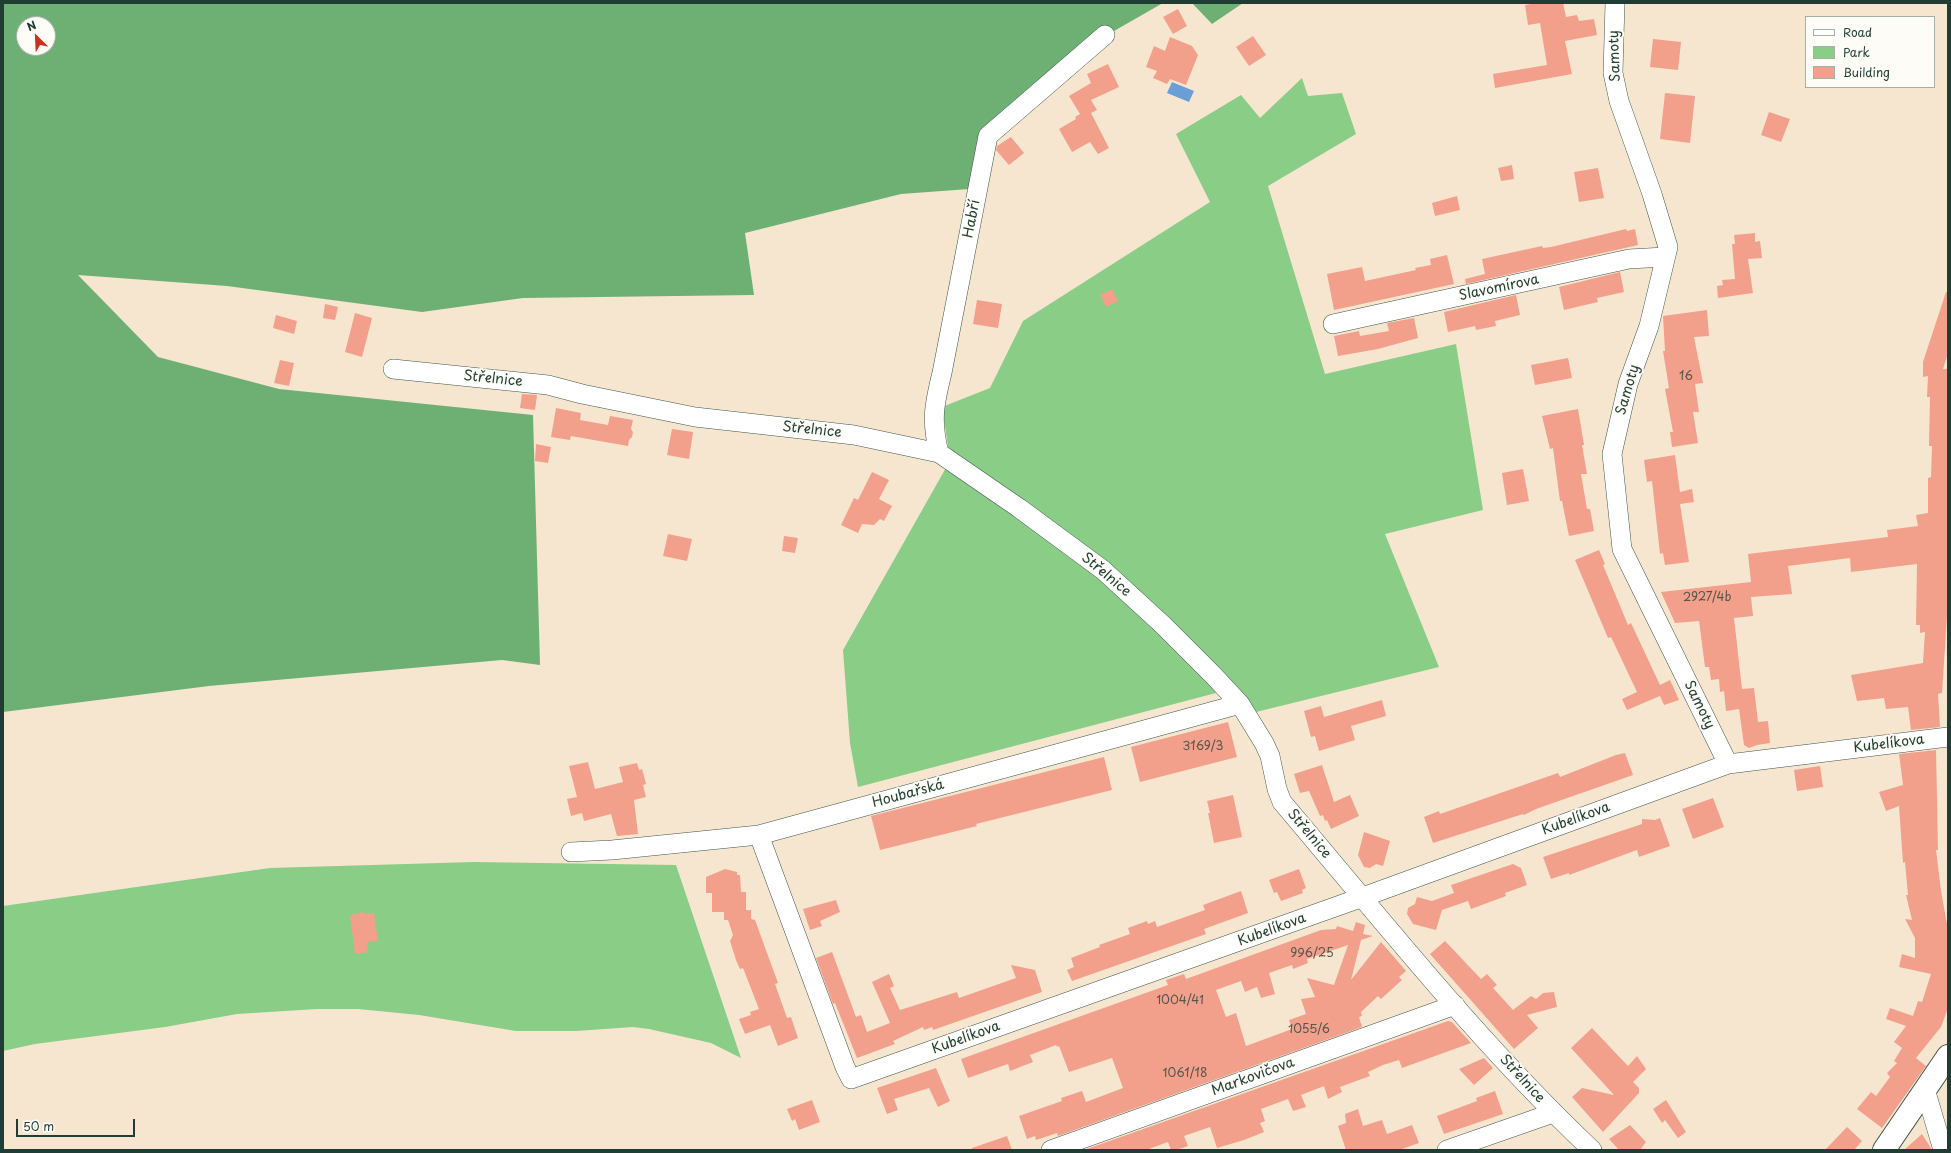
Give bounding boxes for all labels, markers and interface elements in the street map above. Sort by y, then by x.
north arrow [16,16,56,56]
text: N [24,16,39,35]
legend [1805,16,1935,88]
text: Road [1843,23,1872,41]
street label: Samoty [1606,30,1624,82]
text: Park [1843,43,1870,61]
text: Building [1843,63,1890,81]
street label: Habří [960,198,984,240]
street label: Slavomírova [1457,271,1541,305]
street label: Samoty [1613,363,1643,417]
street label: Střelnice [463,368,523,390]
house number: 16 [1679,370,1693,384]
street label: Střelnice [782,419,842,441]
street label: Střelnice [1078,549,1134,601]
house number: 2927/4b [1683,591,1731,605]
street label: Samoty [1680,678,1718,732]
street label: Kubelíkova [1853,731,1925,757]
house number: 3169/3 [1182,740,1224,754]
street label: Houbařská [870,776,946,812]
street label: Kubelíkova [1540,799,1612,839]
street label: Střelnice [1283,806,1335,862]
street label: Kubelíkova [1236,910,1308,950]
house number: 996/25 [1290,947,1334,961]
house number: 1004/41 [1156,994,1204,1008]
street label: Kubelíkova [930,1018,1002,1058]
house number: 1055/6 [1288,1023,1330,1037]
street label: Střelnice [1496,1051,1548,1107]
street label: Markovičova [1209,1054,1297,1100]
house number: 1061/18 [1163,1067,1207,1081]
scale bar [18,1111,137,1137]
text: 50 m [23,1117,54,1135]

